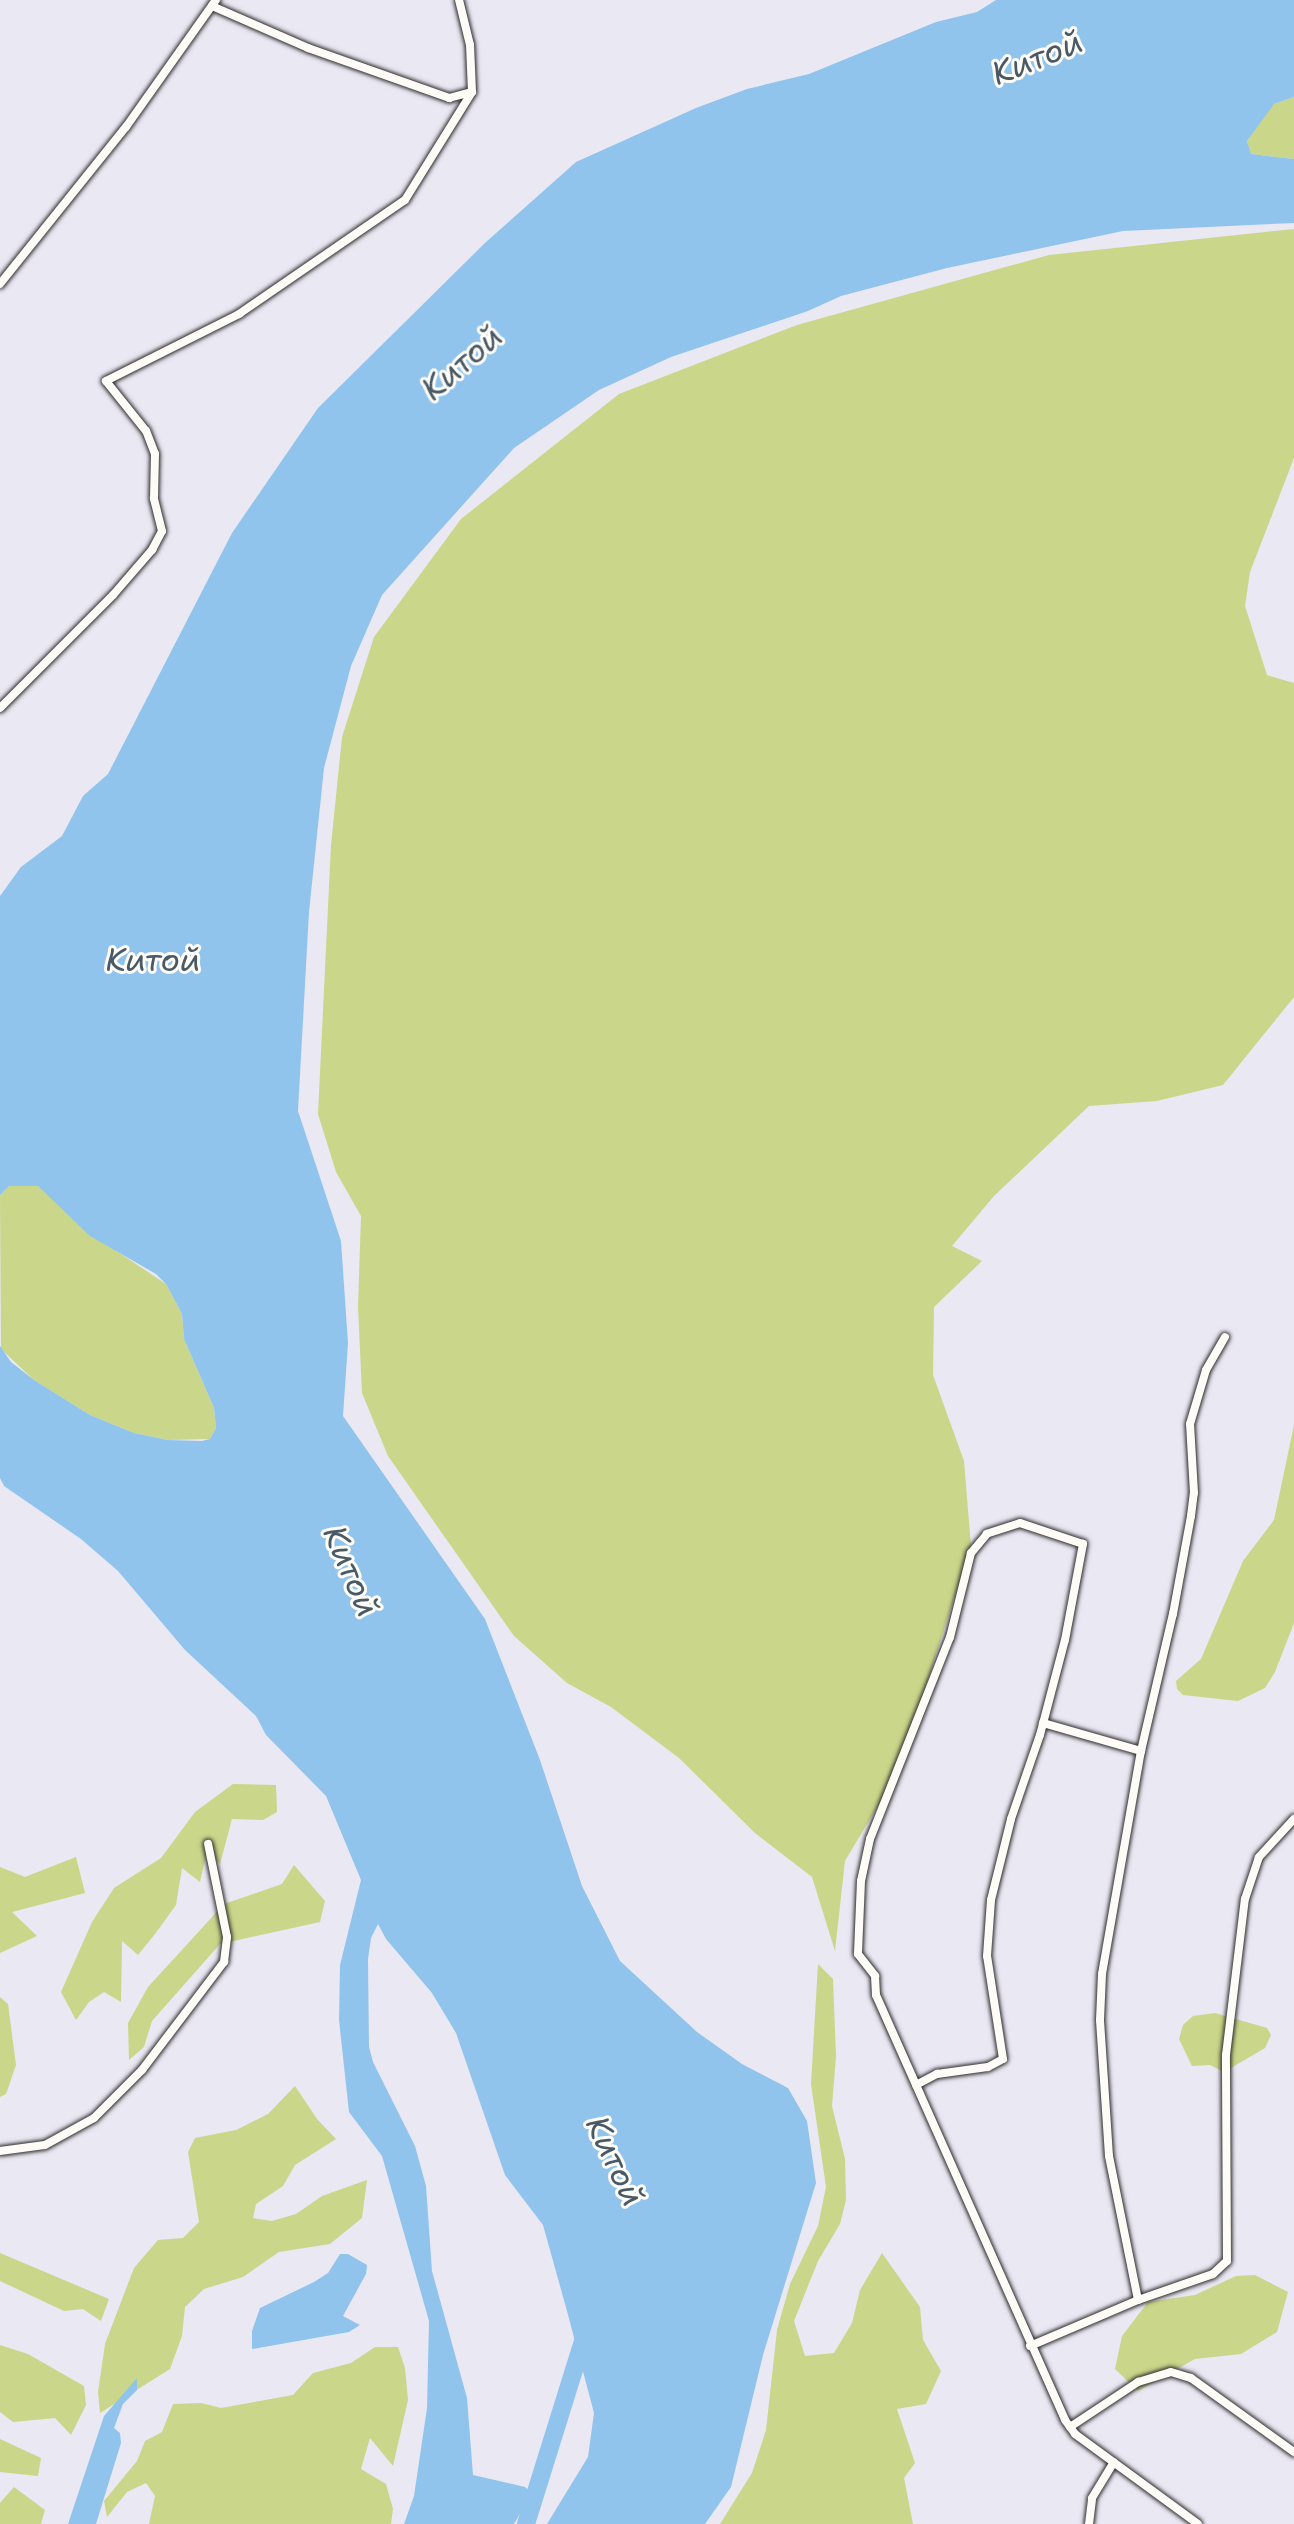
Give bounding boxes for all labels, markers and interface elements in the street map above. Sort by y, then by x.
water label: Китой [986,22,1088,94]
water label: Китой [414,317,510,409]
water label: Китой [106,941,200,979]
water label: Китой [315,1520,387,1622]
water label: Китой [578,2110,652,2212]

